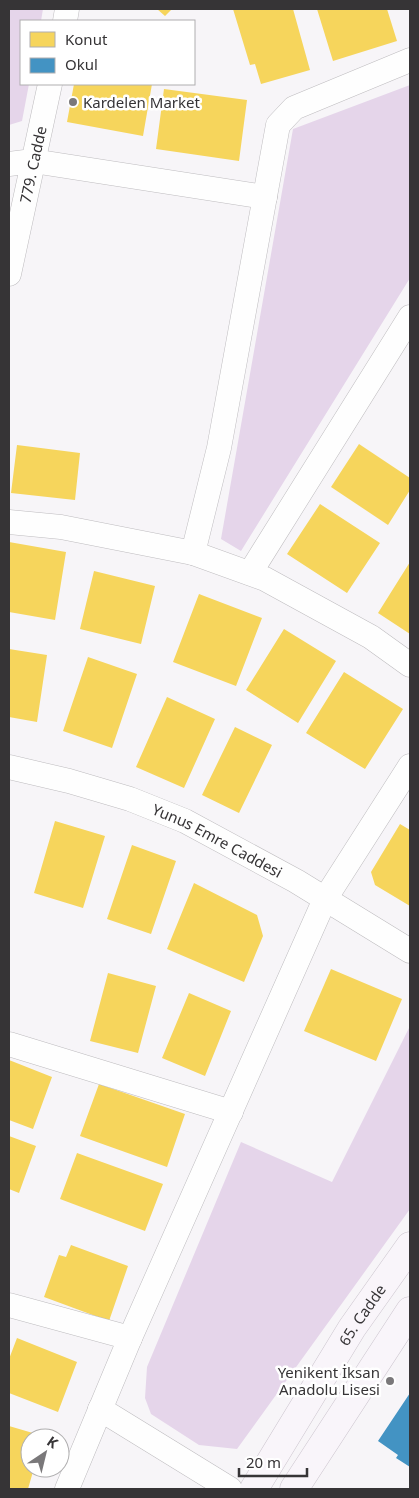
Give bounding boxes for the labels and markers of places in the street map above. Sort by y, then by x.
place label: Kardelen Market [83,92,200,112]
marker: Kardelen Market [67,96,79,108]
place label: Yenikent İksan Anadolu Lisesi [278,1362,380,1399]
marker: Yenikent İksan Anadolu Lisesi [384,1375,396,1387]

